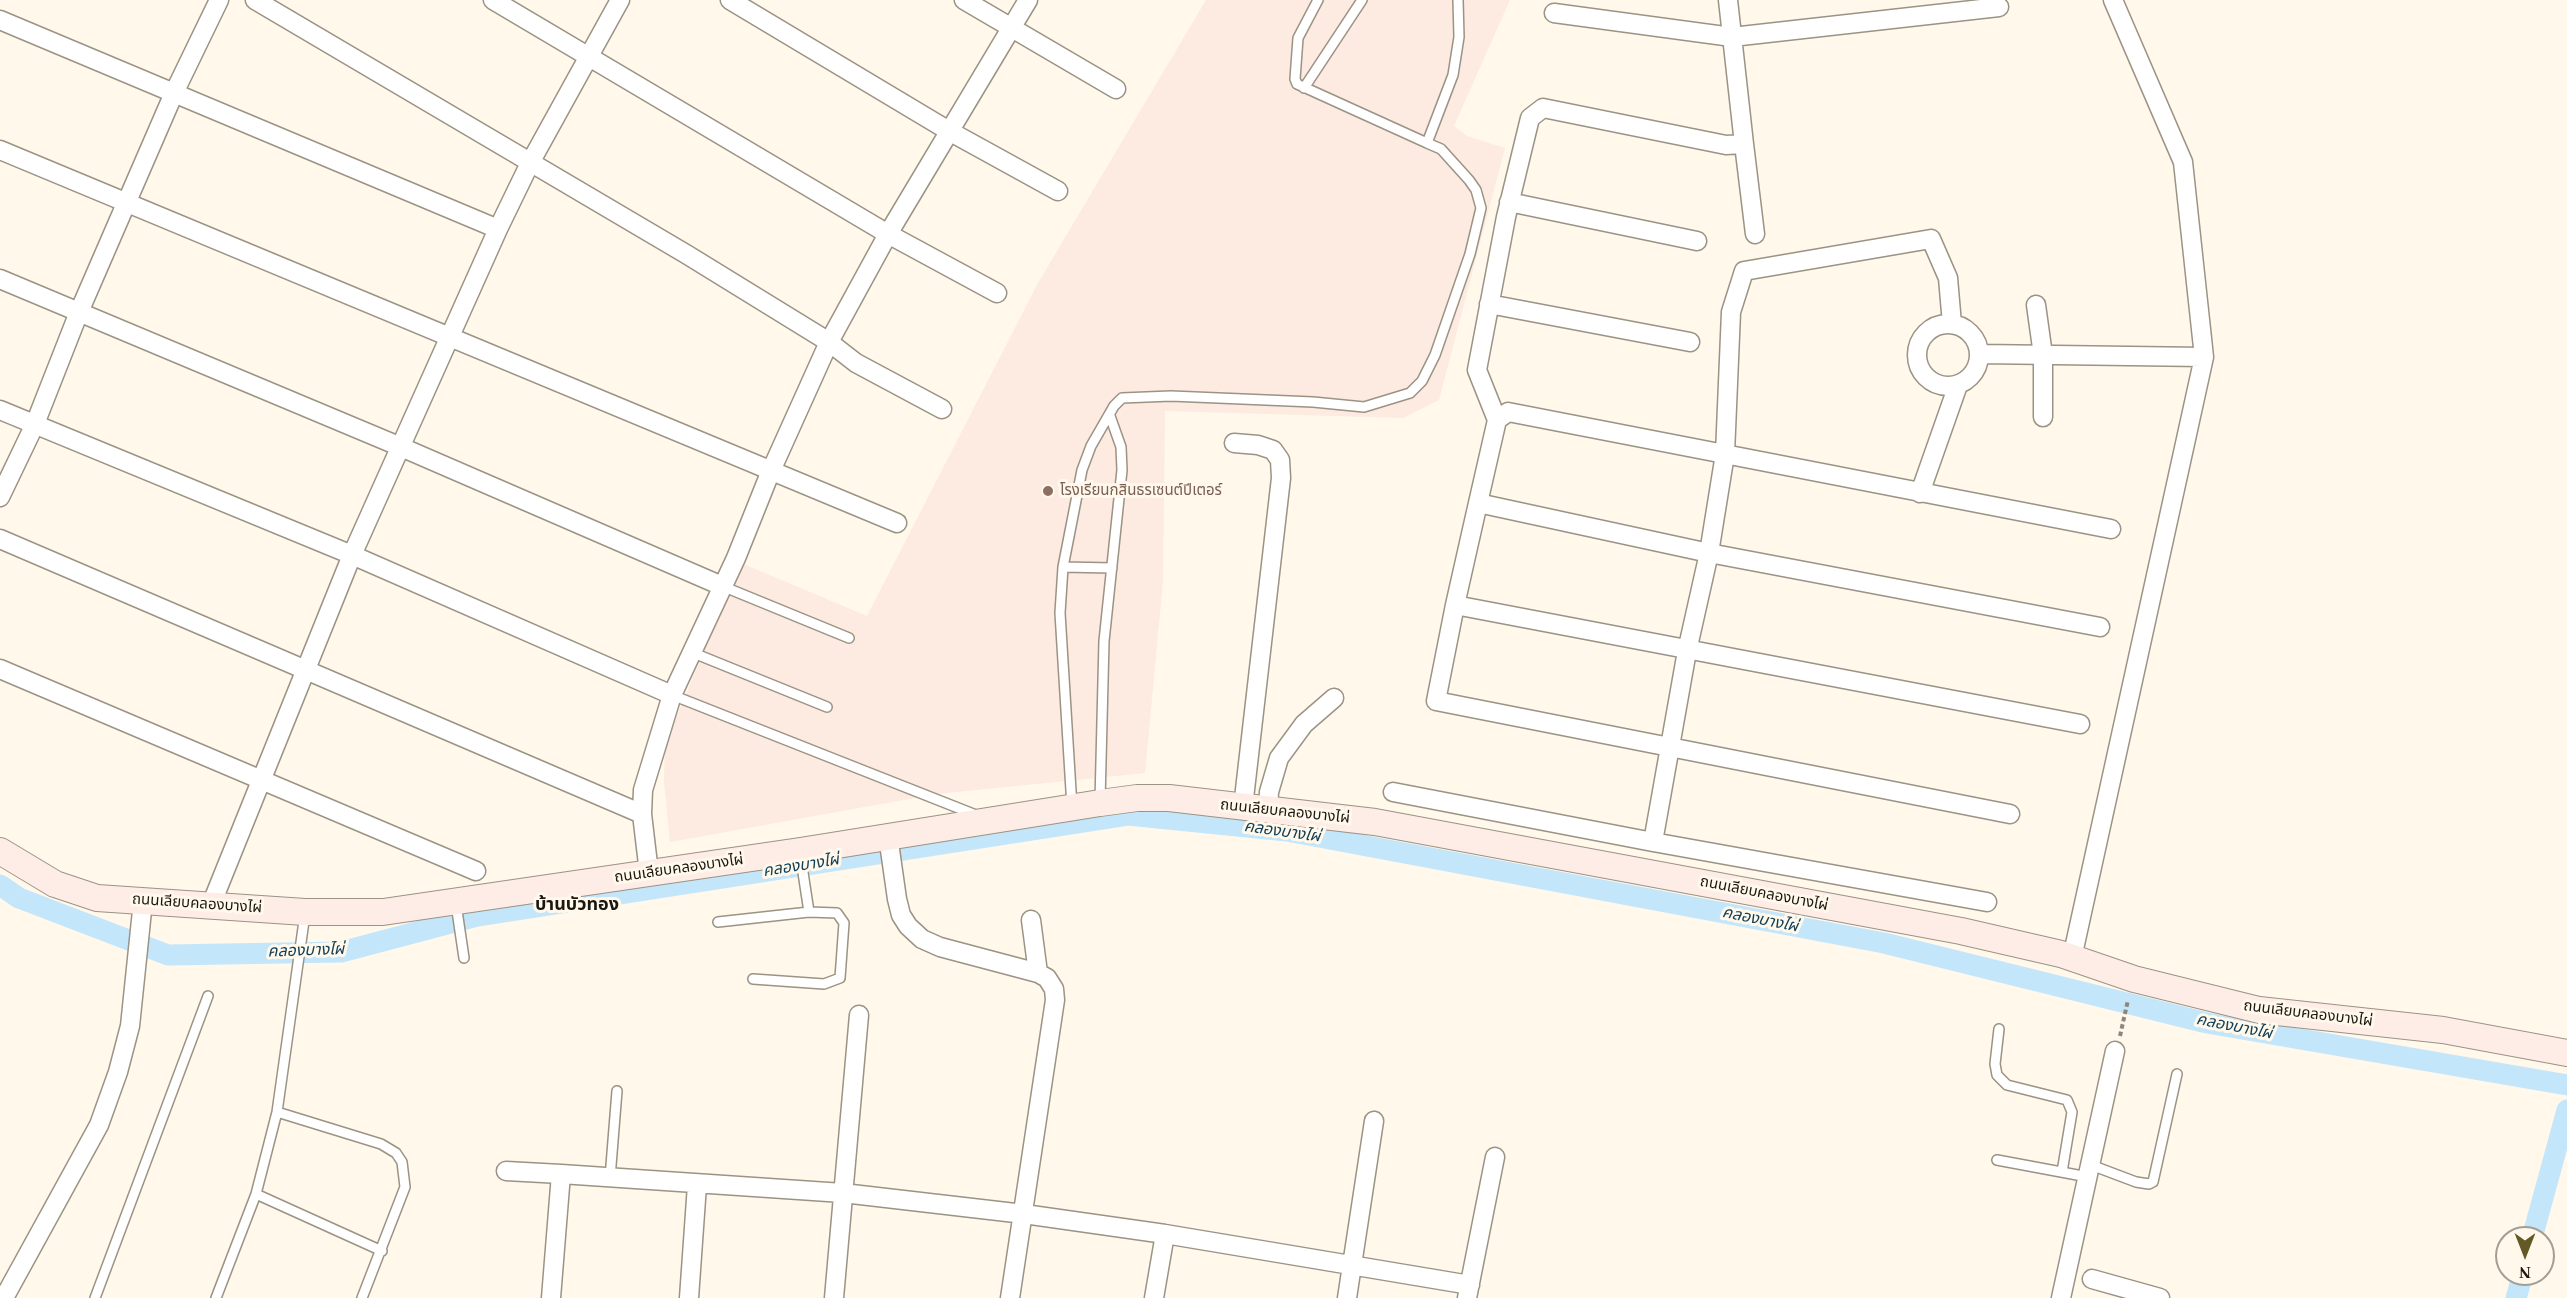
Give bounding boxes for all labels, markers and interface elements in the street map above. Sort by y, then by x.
place label: โรงเรียนกสินธรเซนต์ปีเตอร์ [1060,482,1222,500]
marker: โรงเรียนกสินธรเซนต์ปีเตอร์ [1041,484,1055,498]
street label: ถนนเลียบคลองบางไผ่ [1219,796,1351,828]
water label: คลองบางไผ่ [1243,817,1321,847]
street label: ถนนเลียบคลองบางไผ่ [613,851,745,887]
water label: คลองบางไผ่ [762,851,840,881]
street label: ถนนเลียบคลองบางไผ่ [1698,873,1830,915]
street label: ถนนเลียบคลองบางไผ่ [131,890,263,918]
district label: บ้านบัวทอง [535,894,619,916]
water label: คลองบางไผ่ [1721,903,1799,937]
water label: คลองบางไผ่ [267,940,345,962]
street label: ถนนเลียบคลองบางไผ่ [2242,997,2374,1031]
water label: คลองบางไผ่ [2195,1010,2273,1044]
north arrow [2495,1226,2555,1286]
text: N [2519,1264,2531,1281]

